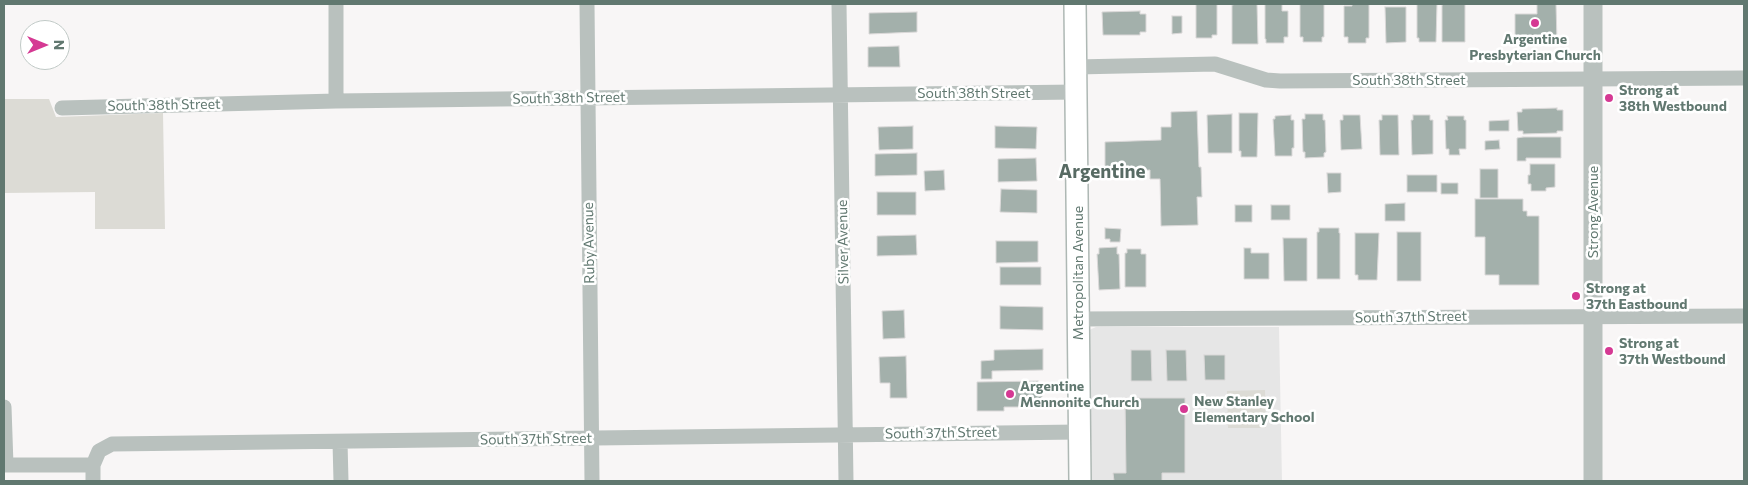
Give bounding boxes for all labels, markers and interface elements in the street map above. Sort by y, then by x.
marker: Argentine Presbyterian Church [1529,17,1541,29]
north arrow [20,20,70,70]
place label: Argentine Presbyterian Church [1469,31,1601,64]
text: N [51,40,68,50]
street label: South 38th Street [1352,72,1466,88]
place label: Strong at 38th Westbound [1619,82,1727,114]
street label: South 38th Street [917,85,1031,101]
street label: South 38th Street [512,89,626,107]
marker: Strong at 38th Westbound [1603,92,1615,104]
street label: South 38th Street [107,96,221,114]
district label: Argentine [1058,161,1146,183]
street label: Strong Avenue [1585,166,1601,258]
street label: Silver Avenue [834,200,852,284]
street label: Ruby Avenue [580,202,598,284]
street label: Metropolitan Avenue [1070,206,1086,340]
place label: Strong at 37th Eastbound [1586,280,1687,312]
marker: Strong at 37th Eastbound [1570,290,1582,302]
street label: South 37th Street [1355,308,1467,326]
place label: Strong at 37th Westbound [1619,335,1726,368]
marker: Strong at 37th Westbound [1603,345,1615,357]
place label: Argentine Mennonite Church [1020,378,1139,411]
marker: Argentine Mennonite Church [1004,388,1016,400]
place label: New Stanley Elementary School [1194,393,1314,426]
marker: New Stanley Elementary School [1178,403,1190,415]
street label: South 37th Street [885,424,997,442]
street label: South 37th Street [480,430,592,448]

